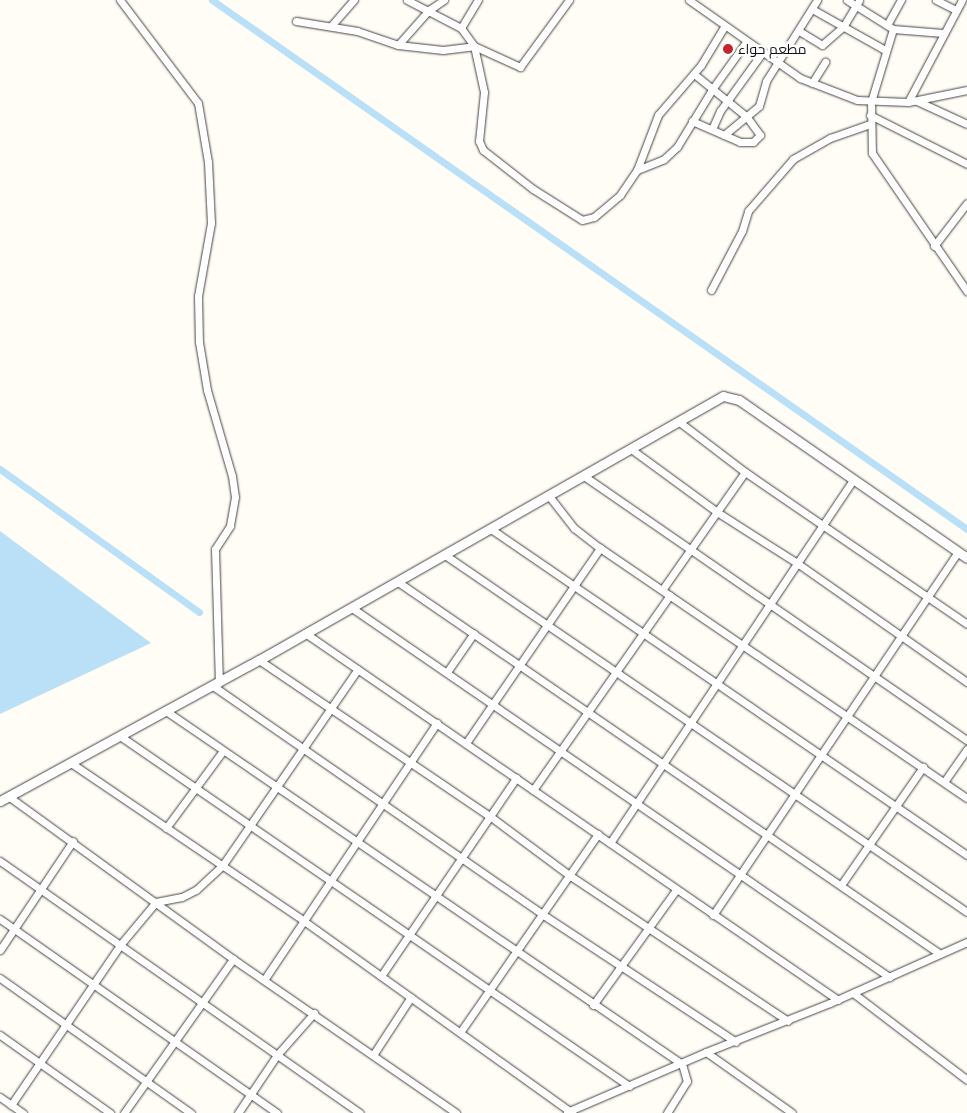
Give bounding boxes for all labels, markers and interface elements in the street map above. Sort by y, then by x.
place label: مطعم حواء [738,41,807,57]
marker: مطعم حواء [722,43,734,55]

